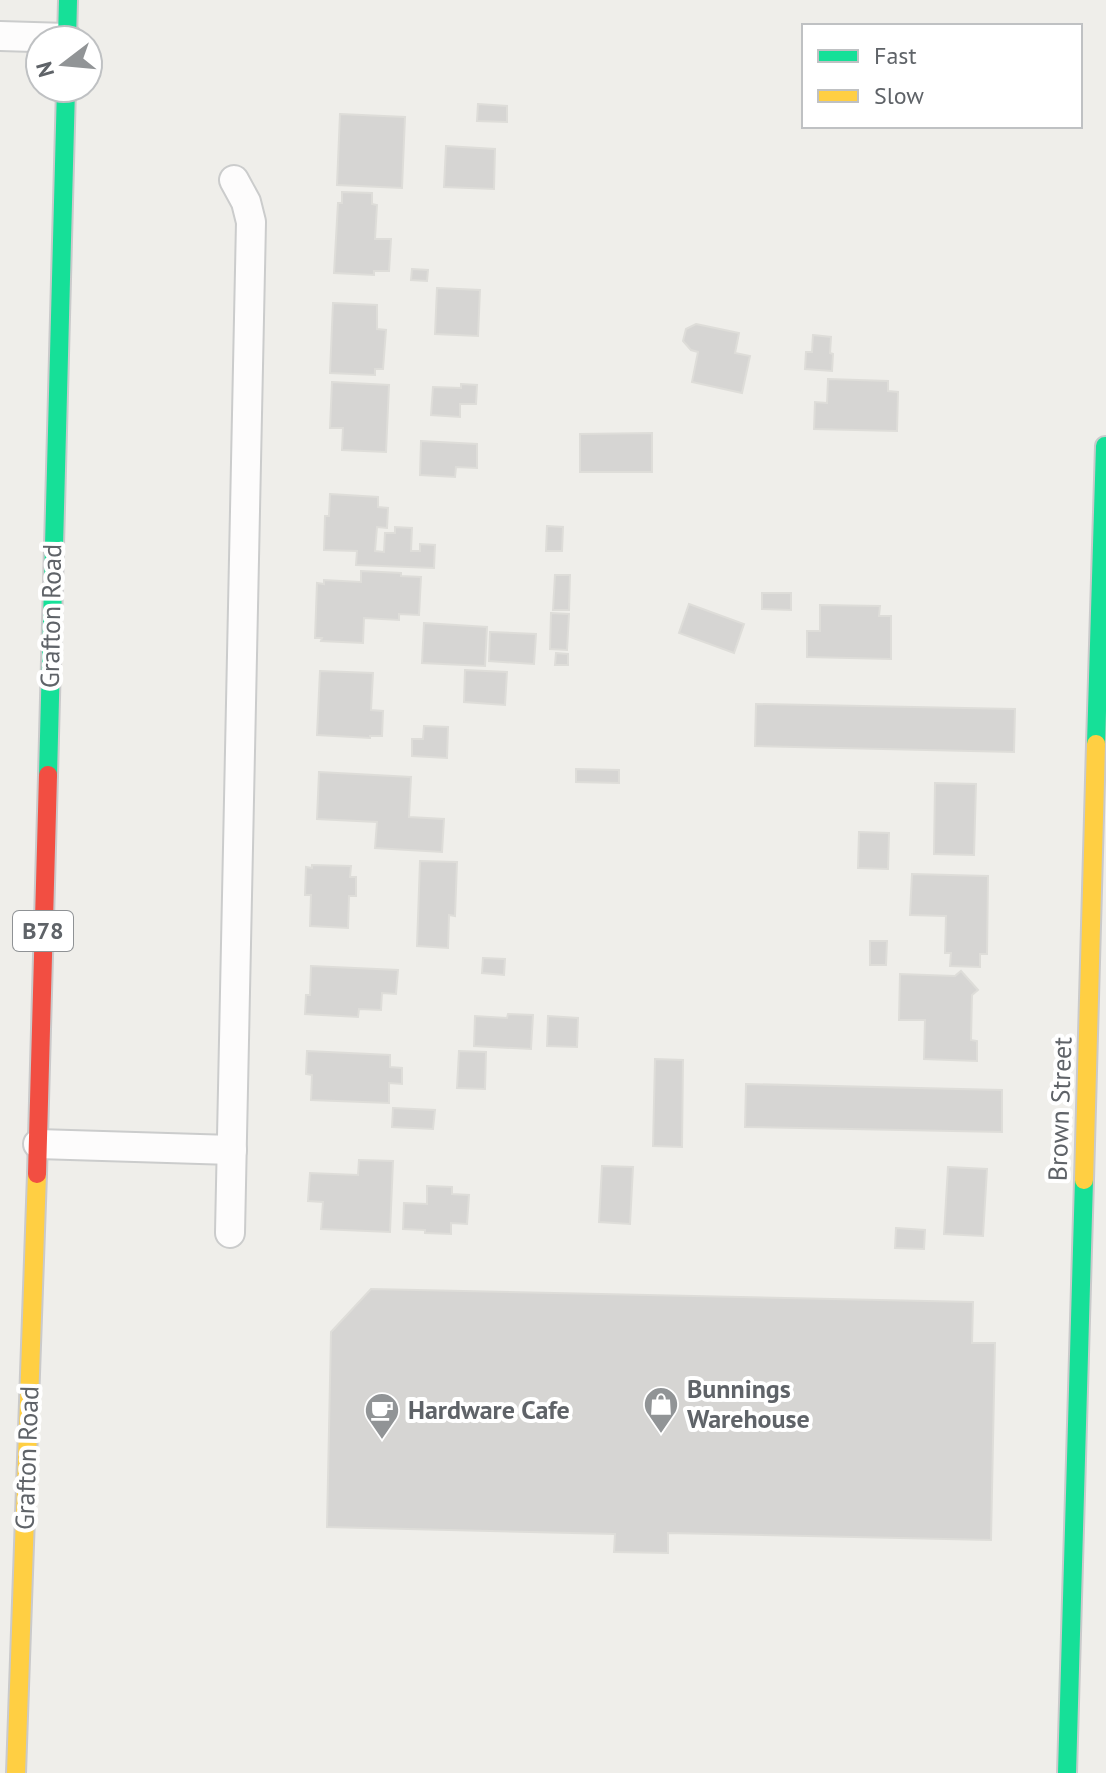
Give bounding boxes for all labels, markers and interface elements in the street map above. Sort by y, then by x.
north arrow [24,24,104,104]
legend [802,24,1082,128]
text: Fast [874,40,917,71]
text: N [29,59,60,80]
text: Slow [874,80,924,111]
street label: Grafton Road [33,544,68,688]
road number: B78 [13,911,73,951]
street label: Brown Street [1040,1036,1079,1182]
place label: Bunnings Warehouse [687,1372,810,1435]
street label: Grafton Road [7,1385,46,1531]
shop icon: Bunnings Warehouse [642,1385,680,1435]
cafe icon: Hardware Cafe [363,1391,401,1441]
place label: Hardware Cafe [408,1393,570,1426]

